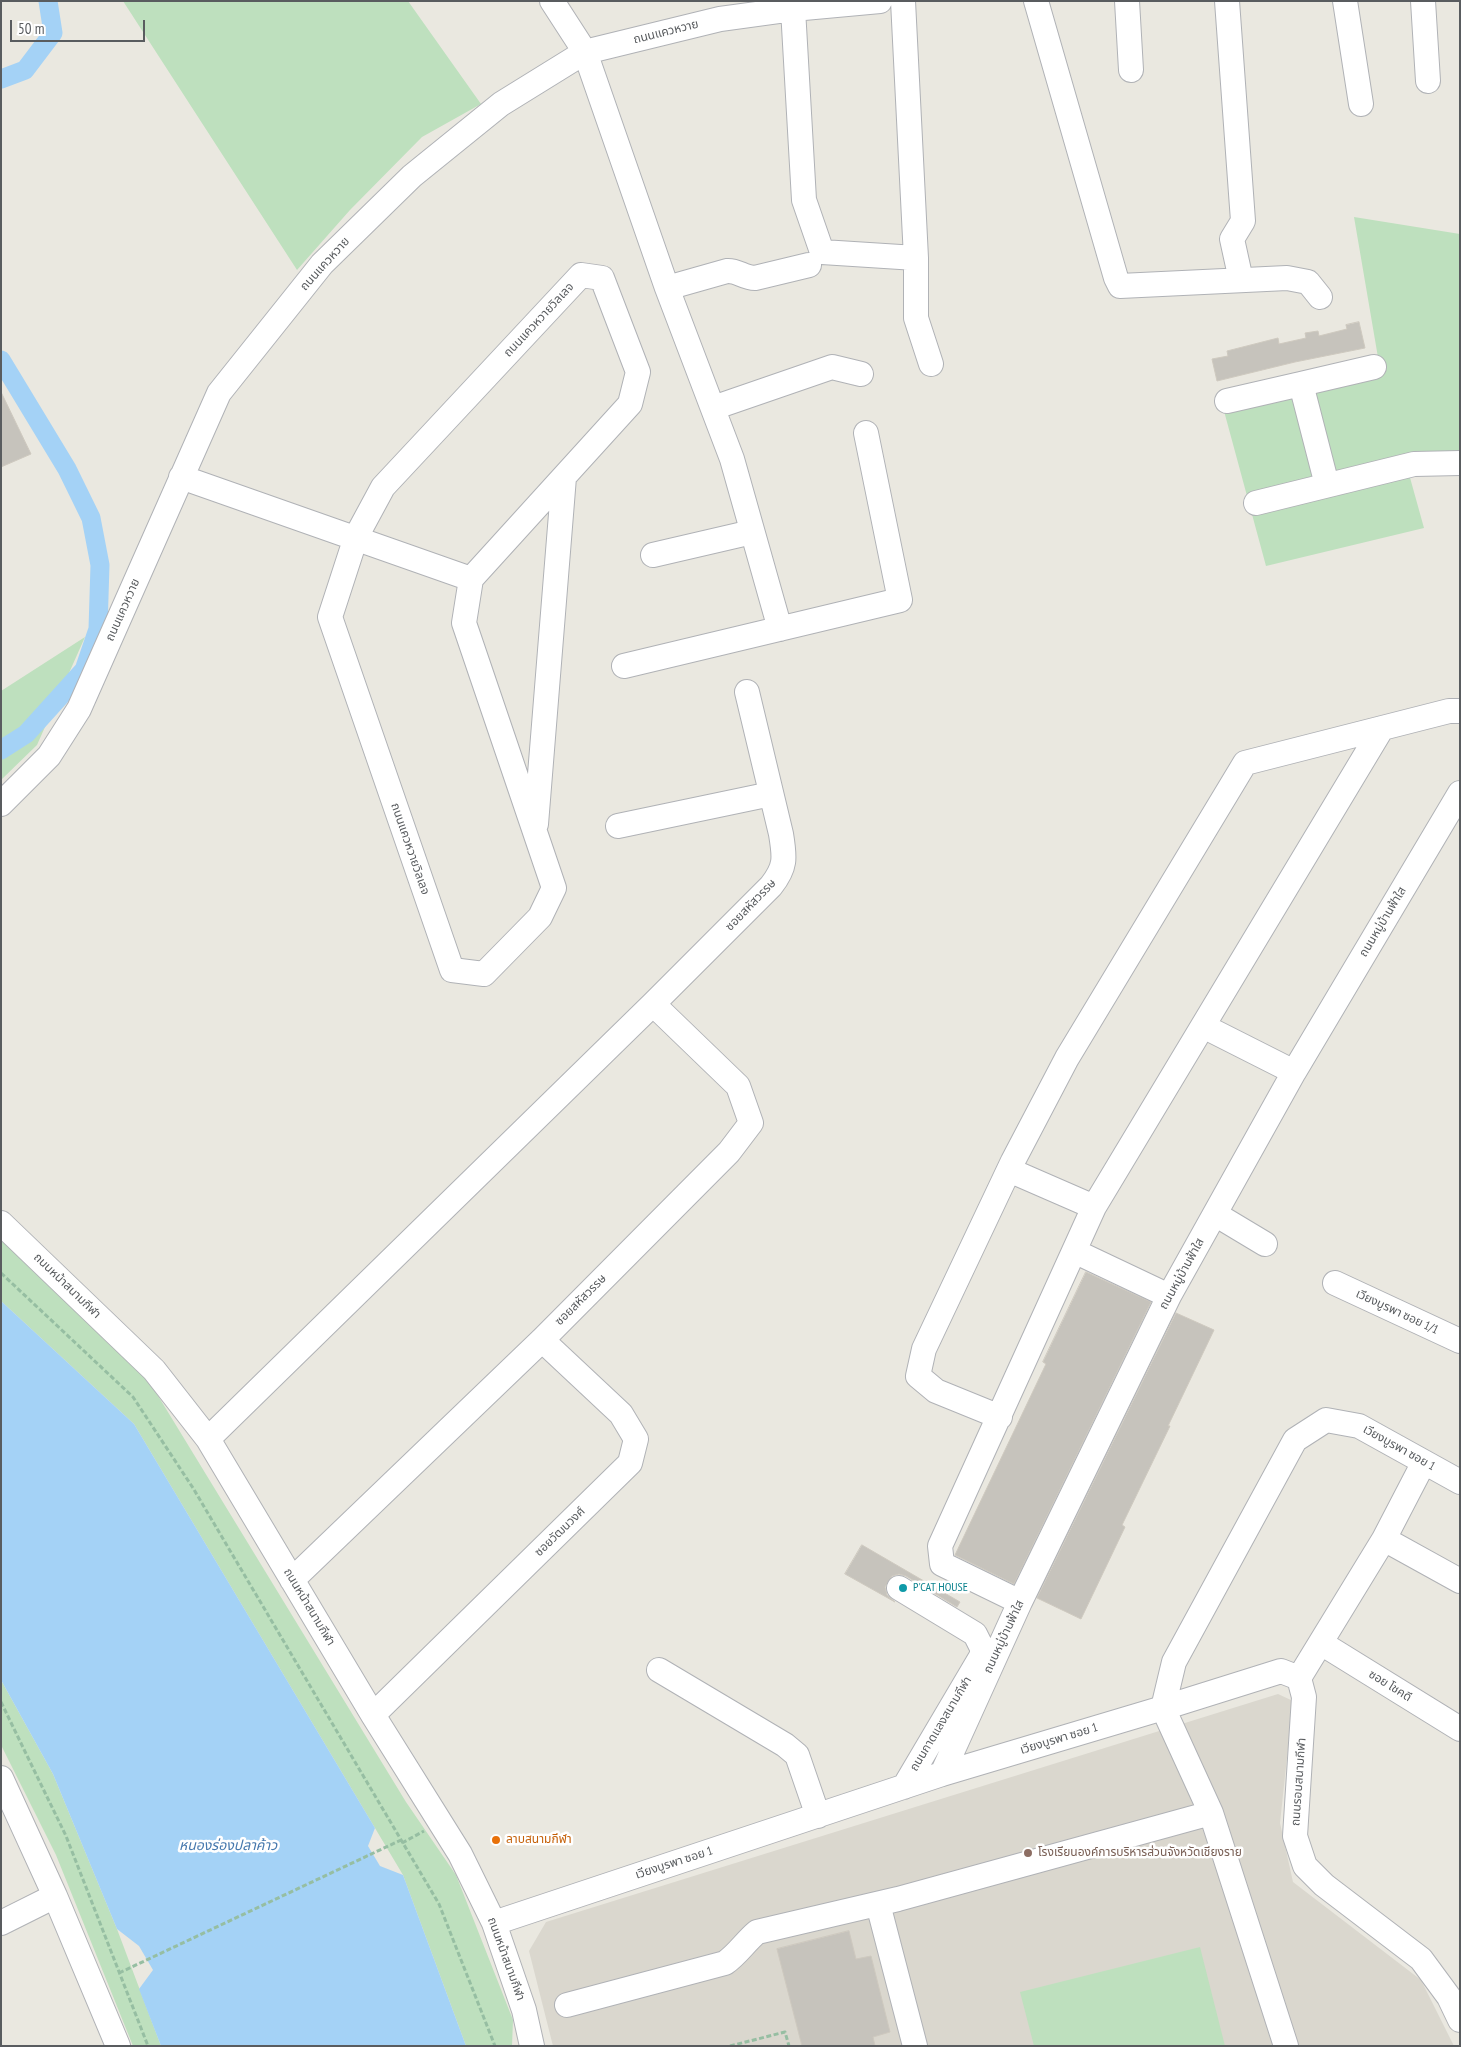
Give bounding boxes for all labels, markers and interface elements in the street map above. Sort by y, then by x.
scale bar [12,10,148,42]
street label: ถนนแควหวาย [632,17,700,47]
text: 50 m [18,19,44,38]
street label: ถนนแควหวาย [297,234,353,294]
street label: ถนนแควหวายวิลเลจ [501,280,577,360]
street label: ถนนแควหวาย [103,577,143,643]
street label: ถนนแควหวายวิลเลจ [388,801,432,897]
street label: ซอยสหัสวรรษ [723,876,779,934]
street label: ถนนหมู่บ้านฟ้าใส [1356,884,1410,960]
street label: ถนนหมู่บ้านฟ้าใส [1157,1236,1207,1312]
street label: ถนนหน้าสนามกีฬา [30,1250,104,1322]
street label: ซอยสหัสวรรษ [552,1271,610,1329]
street label: เวียงบูรพา ซอย 1/1 [1353,1287,1441,1337]
street label: เวียงบูรพา ซอย 1 [1360,1422,1438,1474]
street label: ซอยวัฒนวงศ์ [532,1504,588,1560]
street label: ถนนหน้าสนามกีฬา [280,1566,338,1648]
place label: P'CAT HOUSE [913,1581,968,1595]
marker: P'CAT HOUSE [897,1582,909,1594]
street label: ถนนหมู่บ้านฟ้าใส [981,1598,1027,1676]
street label: ซอย โชคดี [1366,1667,1414,1705]
street label: ถนนกาดแลงสนามกีฬา [907,1674,975,1774]
street label: เวียงบูรพา ซอย 1 [1018,1720,1100,1758]
street label: ถนนรอบสนามกีฬา [1289,1737,1309,1827]
place label: ลาบสนามกีฬา [506,1833,572,1847]
marker: ลาบสนามกีฬา [490,1834,502,1846]
water label: หนองร่องปลาค้าว [179,1838,277,1854]
street label: เวียงบูรพา ซอย 1 [634,1844,714,1882]
place label: โรงเรียนองค์การบริหารส่วนจังหวัดเชียงราย [1038,1846,1242,1860]
marker: โรงเรียนองค์การบริหารส่วนจังหวัดเชียงราย [1022,1847,1034,1859]
street label: ถนนหน้าสนามกีฬา [484,1915,528,2003]

